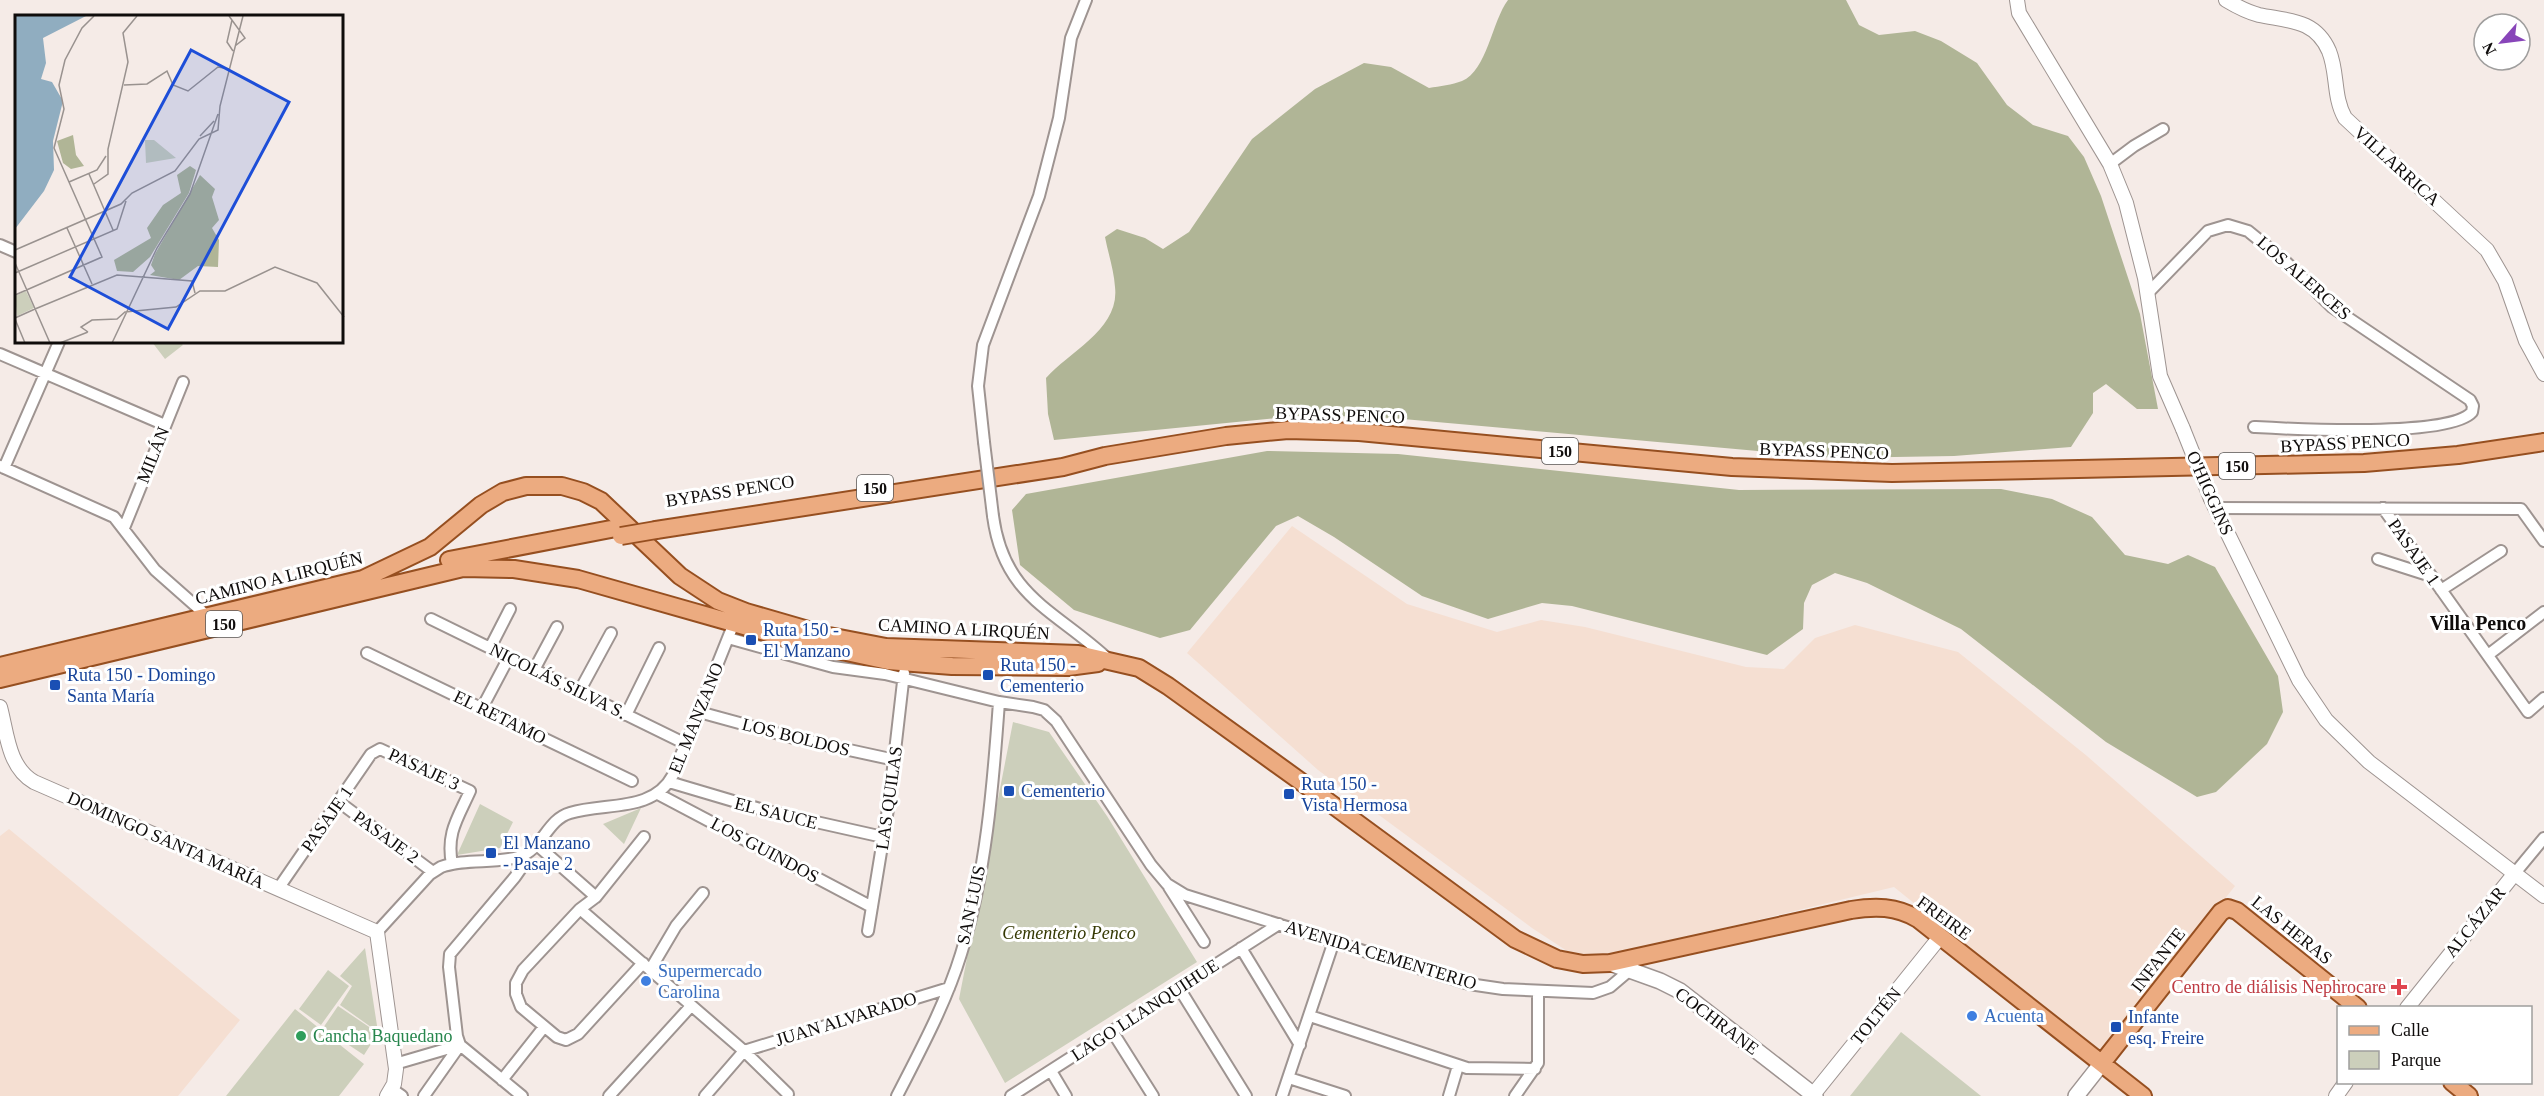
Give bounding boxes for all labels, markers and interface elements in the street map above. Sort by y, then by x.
north arrow [2472,12,2532,72]
inset map [15,15,344,344]
text: N [2479,39,2499,58]
street label: VILLARRICA [2350,122,2444,210]
street label: LOS ALERCES [2253,232,2355,324]
street label: BYPASS PENCO [1275,403,1405,427]
street label: MILÁN [132,424,173,486]
street label: BYPASS PENCO [2280,430,2410,456]
road number: 150 [1542,438,1578,464]
street label: BYPASS PENCO [1759,439,1889,463]
street label: O'HIGGINS [2183,448,2237,538]
road number: 150 [2219,453,2255,479]
street label: BYPASS PENCO [664,471,796,511]
road number: 150 [857,475,893,501]
street label: PASAJE 1 [2384,515,2444,589]
street label: CAMINO A LIRQUÉN [193,547,365,609]
road number: 150 [206,611,242,637]
district label: Villa Penco [2430,612,2526,634]
street label: CAMINO A LIRQUÉN [878,614,1050,643]
place label: Ruta 150 - El Manzano [763,620,850,661]
marker: Ruta 150 - El Manzano [744,633,758,647]
street label: NICOLÁS SILVA S. [486,638,630,723]
place label: Ruta 150 - Cementerio [1000,655,1084,696]
street label: EL MANZANO [665,660,727,776]
place label: Ruta 150 - Domingo Santa María [67,665,216,706]
marker: Ruta 150 - Cementerio [981,668,995,682]
marker: Ruta 150 - Domingo Santa María [48,678,62,692]
street label: EL RETAMO [451,686,549,748]
street label: LOS BOLDOS [740,714,852,760]
street label: PASAJE 3 [385,744,463,794]
street label: LAS QUILAS [872,745,906,851]
place label: Ruta 150 - Vista Hermosa [1301,774,1407,815]
place label: Cementerio [1021,781,1105,801]
street label: PASAJE 1 [297,782,357,856]
marker: Cementerio [1002,784,1016,798]
street label: DOMINGO SANTA MARÍA [64,787,268,893]
marker: Ruta 150 - Vista Hermosa [1282,787,1296,801]
street label: EL SAUCE [732,793,820,833]
street label: PASAJE 2 [349,807,423,867]
street label: LOS GUINDOS [708,813,822,887]
place label: El Manzano - Pasaje 2 [503,833,590,874]
marker: El Manzano - Pasaje 2 [484,846,498,860]
street label: SAN LUIS [953,864,989,946]
street label: ALCÁZAR [2440,882,2510,961]
street label: FREIRE [1913,892,1975,944]
street label: LAS HERAS [2248,892,2336,968]
street label: AVENIDA CEMENTERIO [1283,916,1479,994]
park label: Cementerio Penco [1002,923,1136,943]
street label: INFANTE [2127,924,2189,996]
street label: LAGO LLANQUIHUE [1068,955,1222,1065]
place label: Supermercado Carolina [658,961,762,1002]
marker: Supermercado Carolina [639,974,653,988]
place label: Centro de diálisis Nephrocare [2172,977,2386,997]
marker: Centro de diálisis Nephrocare [2390,978,2408,996]
street label: COCHRANE [1671,983,1763,1059]
street label: TOLTÉN [1846,983,1905,1049]
street label: JUAN ALVARADO [773,988,919,1050]
place label: Acuenta [1984,1006,2044,1026]
legend [2337,1006,2532,1084]
place label: Infante esq. Freire [2128,1007,2204,1048]
marker: Acuenta [1965,1009,1979,1023]
marker: Infante esq. Freire [2109,1020,2123,1034]
text: Calle [2391,1020,2429,1040]
place label: Cancha Baquedano [313,1026,452,1046]
marker: Cancha Baquedano [294,1029,308,1043]
text: Parque [2391,1050,2441,1070]

